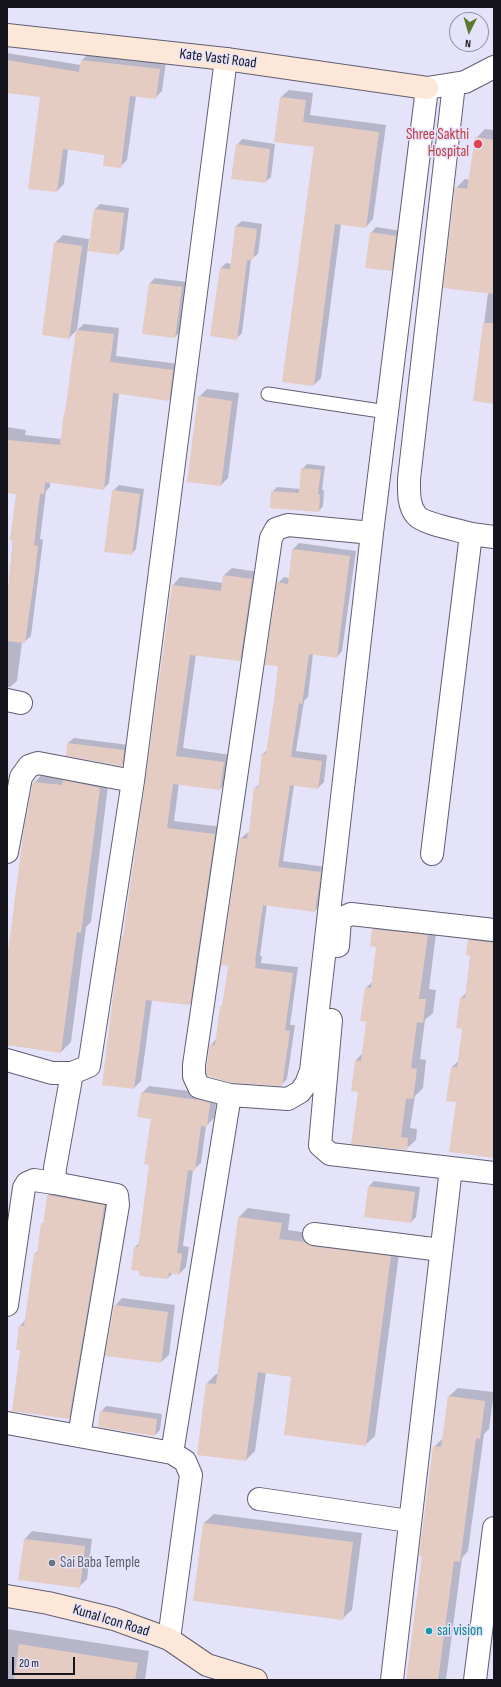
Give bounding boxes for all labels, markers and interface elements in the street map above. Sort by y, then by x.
north arrow [449,12,489,52]
text: N [465,37,471,50]
street label: Kate Vasti Road [178,45,258,73]
place label: Shree Sakthi Hospital [406,126,469,161]
marker: Shree Sakthi Hospital [472,138,484,150]
place label: Sai Baba Temple [60,1554,140,1572]
marker: Sai Baba Temple [47,1558,57,1568]
street label: Kunal Icon Road [70,1601,152,1641]
place label: sai vision [437,1622,483,1640]
marker: sai vision [424,1626,434,1636]
scale bar [14,1649,77,1675]
text: 20 m [19,1656,39,1671]

